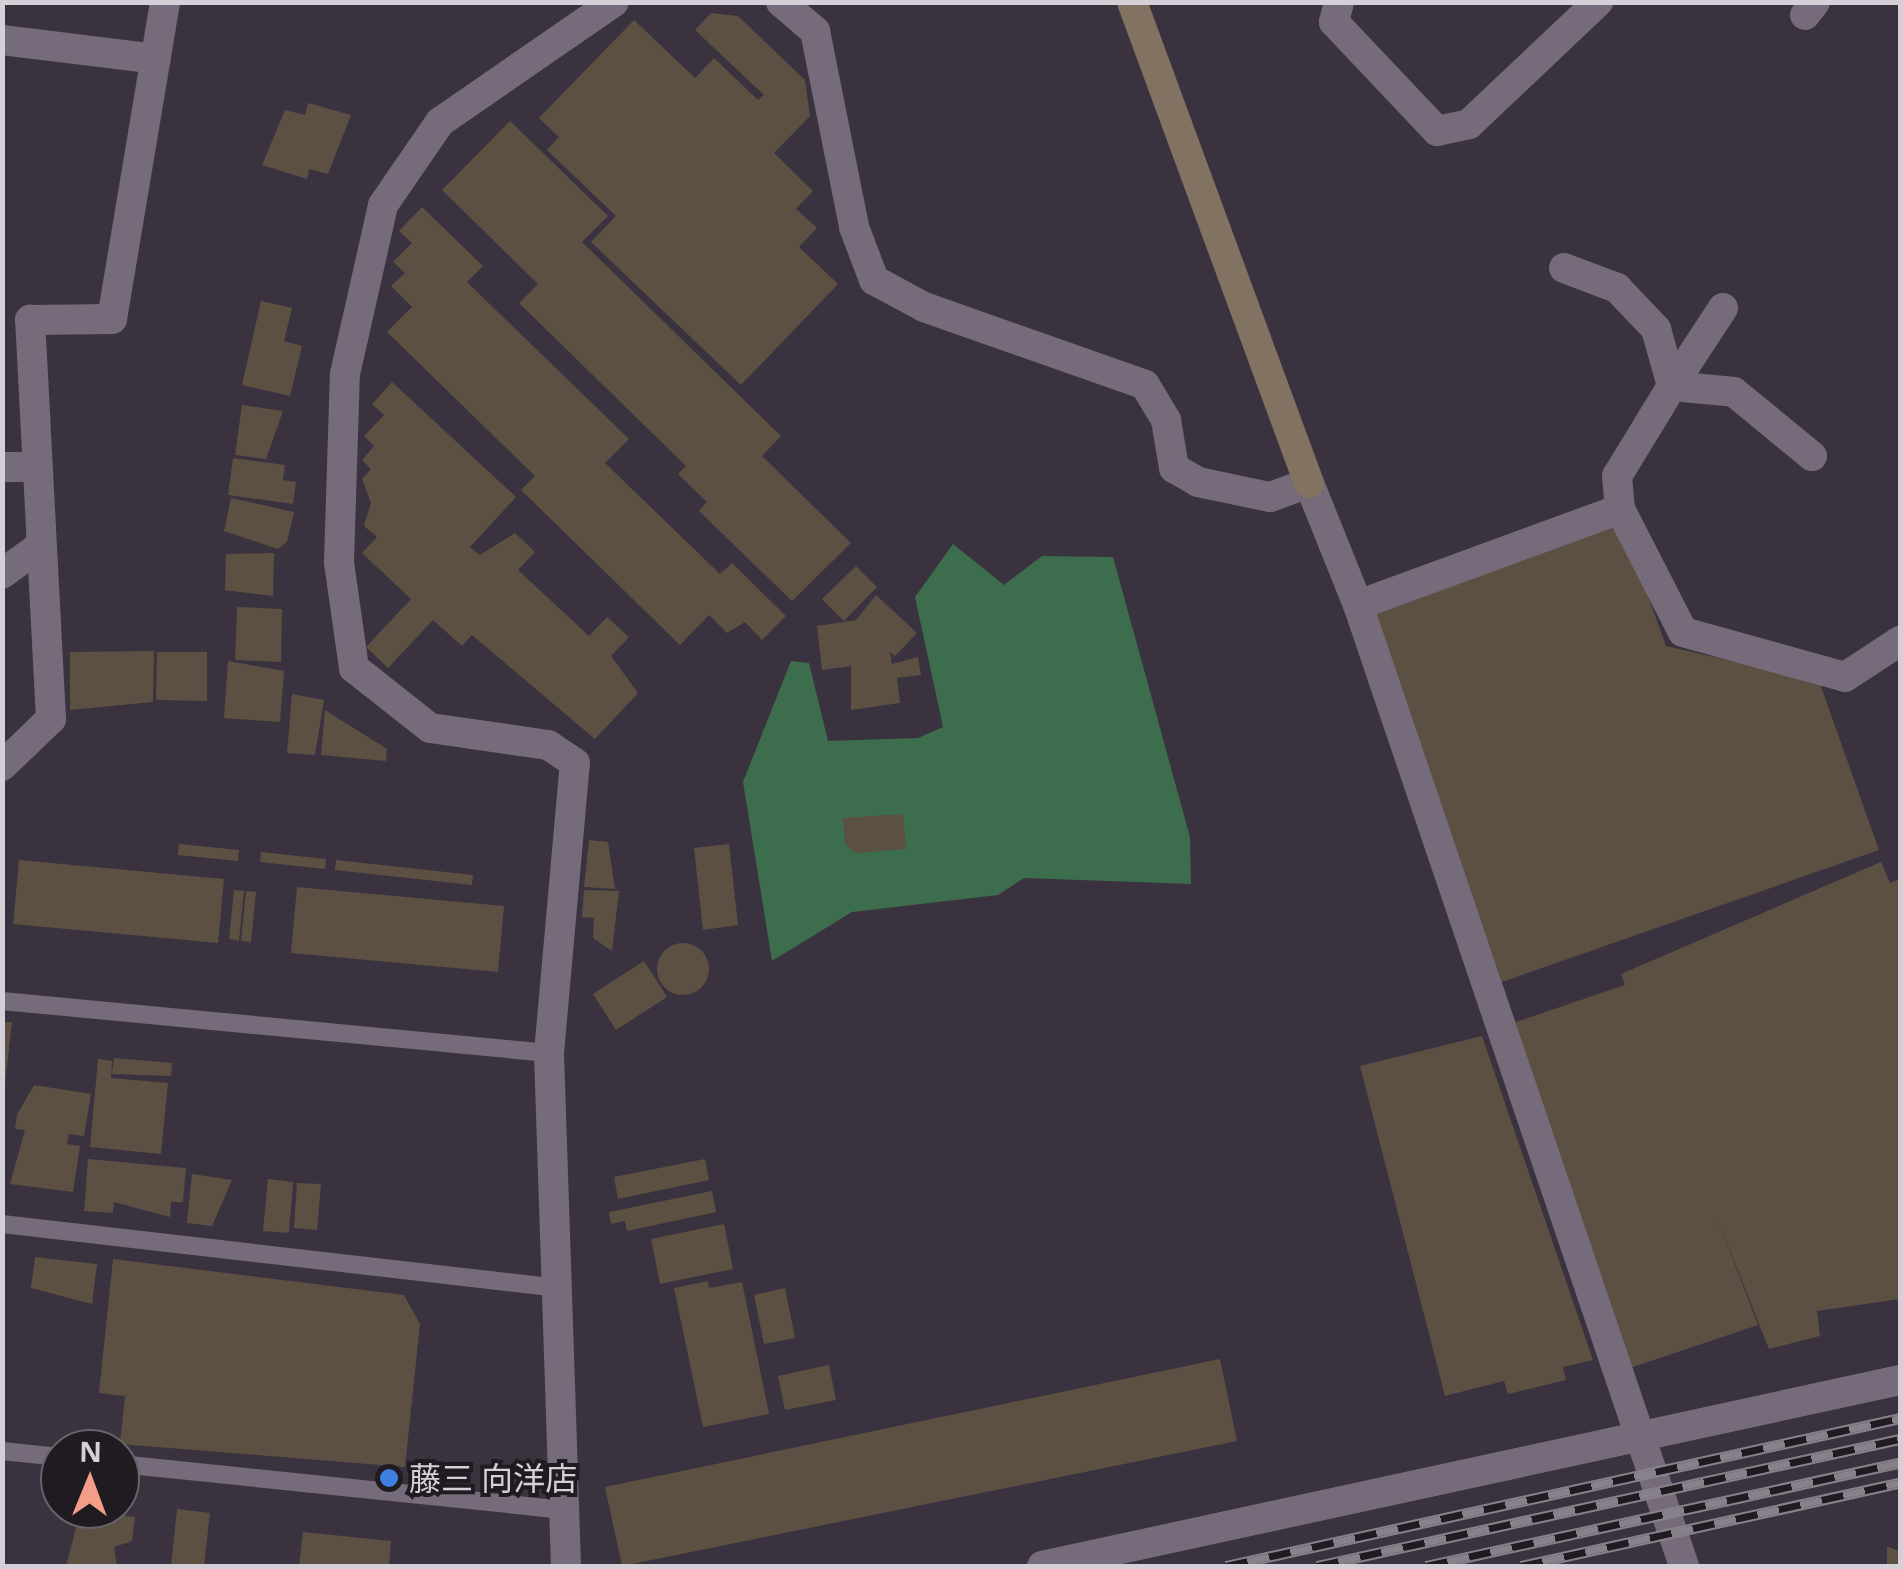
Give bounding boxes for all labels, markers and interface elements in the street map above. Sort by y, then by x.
north arrow [40,1429,140,1529]
text: N [79,1432,102,1470]
place label: 藤三 向洋店 [409,1459,577,1497]
marker: 藤三 向洋店 [378,1467,400,1489]

